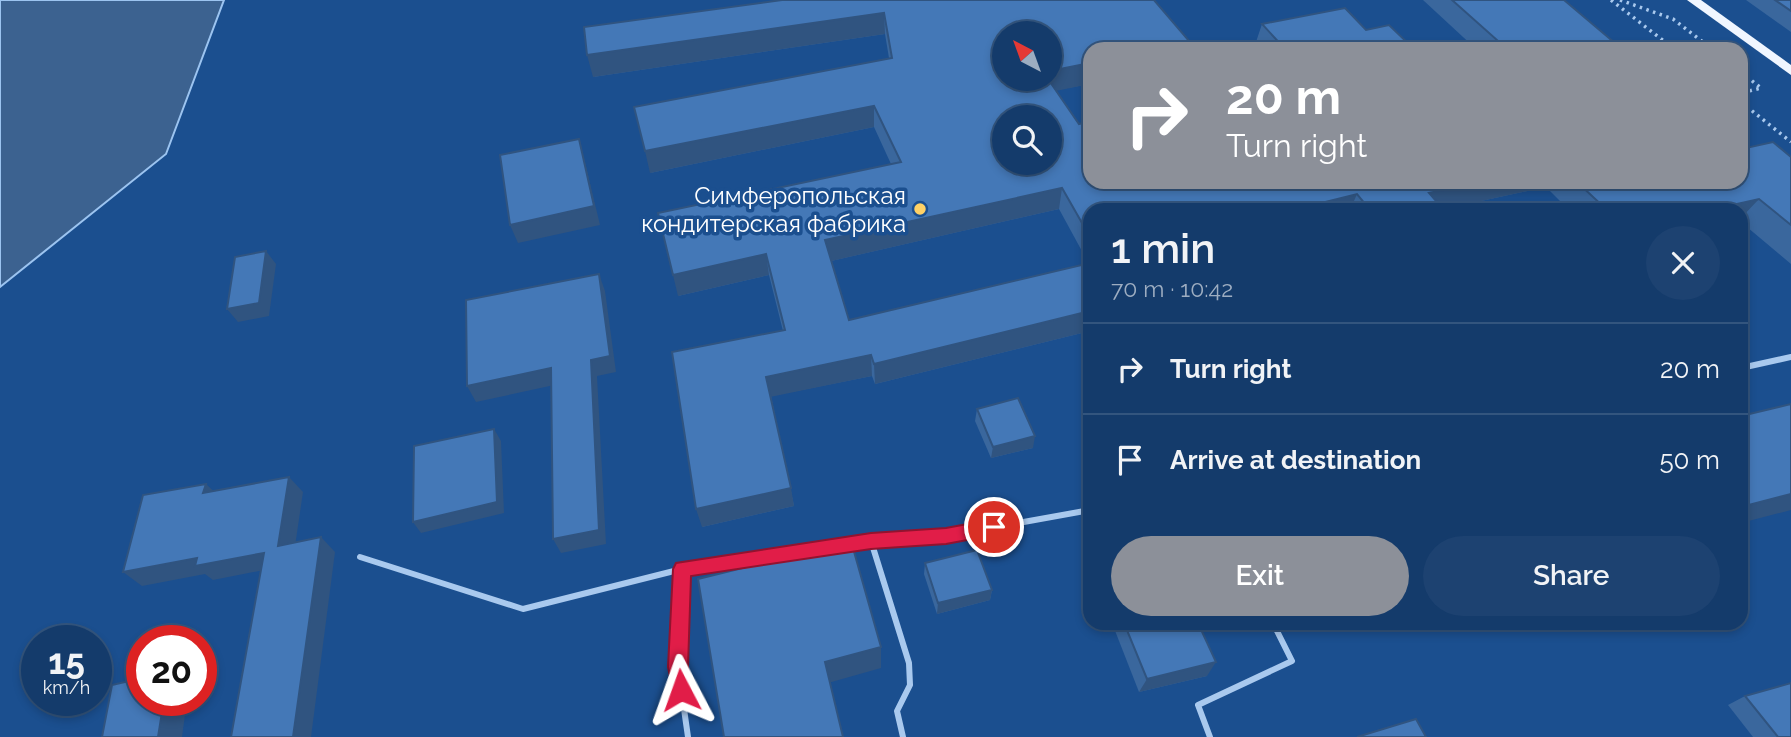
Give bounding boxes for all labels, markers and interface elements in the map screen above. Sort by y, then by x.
north arrow [992,21,1062,91]
map controls [992,21,1062,175]
text: 20 m [1226,68,1341,125]
icon: right [1111,70,1202,161]
button: search [992,105,1062,175]
text: Turn right [1226,127,1367,164]
place label: Симферопольская кондитерская фабрика [641,181,906,238]
marker: Симферопольская кондитерская фабрика [912,201,928,217]
text: 1 min [1111,224,1215,273]
button: close [1646,226,1720,300]
text: 70 m · 10:42 [1111,275,1233,302]
icon: right [1111,350,1149,388]
text: Turn right [1170,354,1291,384]
text: 20 m [1660,354,1720,384]
icon: arrive [1111,441,1149,479]
text: Arrive at destination [1170,445,1421,475]
text: 50 m [1659,445,1720,475]
pin [964,497,1024,557]
icon: arrive [975,508,1013,546]
button: Exit [1111,536,1409,616]
button: Share [1423,536,1720,616]
speed limit sign: 20 [126,625,217,716]
text: 15 [48,641,85,682]
position arrow [644,653,718,727]
text: km/h [43,677,90,698]

